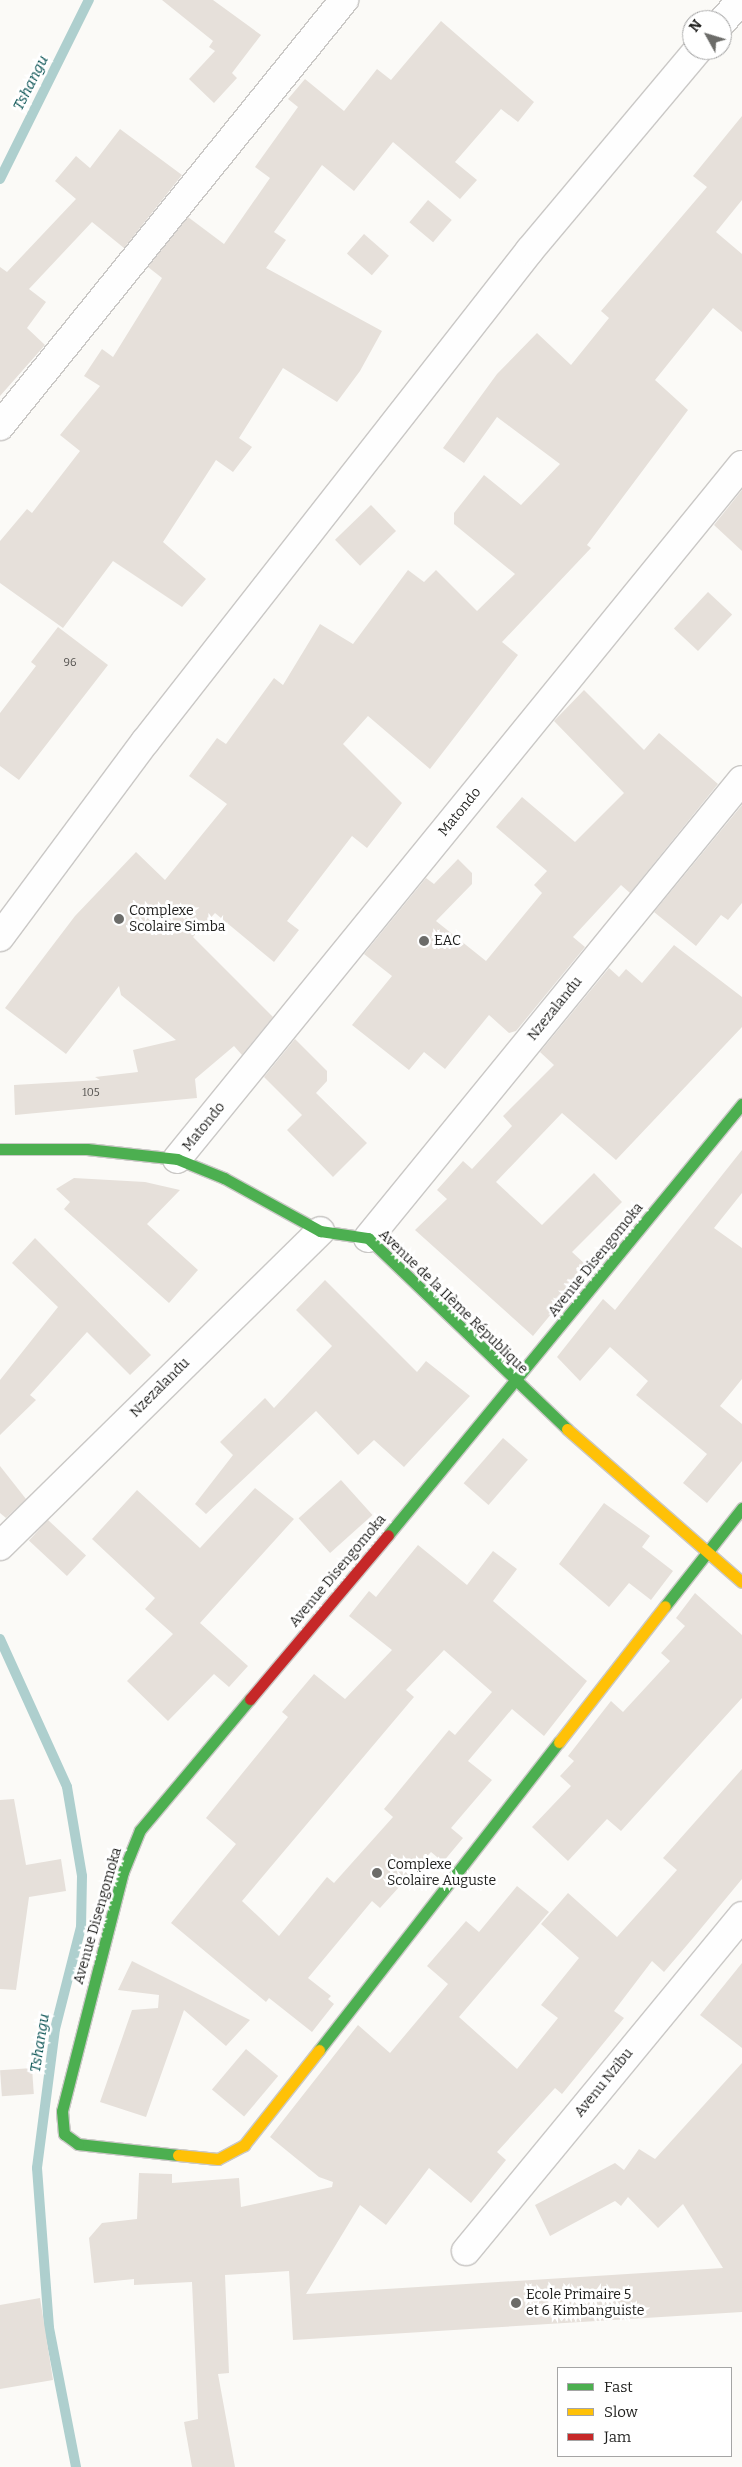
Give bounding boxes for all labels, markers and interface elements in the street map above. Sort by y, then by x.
north arrow [682,10,732,60]
text: N [686,16,706,35]
water label: Tshangu [10,52,52,114]
house number: 96 [64,656,76,670]
street label: Matondo [435,784,485,840]
place label: Complexe Scolaire Simba [129,903,225,936]
marker: Complexe Scolaire Simba [113,913,125,925]
place label: EAC [434,933,461,949]
marker: EAC [418,935,430,947]
street label: Nzezalandu [524,974,586,1044]
house number: 105 [82,1086,100,1100]
street label: Matondo [179,1099,229,1155]
street label: Avenue Disengomoka [545,1200,647,1320]
street label: Avenue de la IIème République [375,1226,531,1378]
street label: Nzezalandu [127,1355,193,1421]
street label: Avenue Disengomoka [286,1511,390,1631]
street label: Avenue Disengomoka [70,1846,126,1986]
place label: Complexe Scolaire Auguste [387,1857,496,1890]
marker: Complexe Scolaire Auguste [371,1867,383,1879]
water label: Tshangu [26,2012,54,2074]
street label: Avenu Nzibu [571,2045,637,2121]
place label: Ecole Primaire 5 et 6 Kimbanguiste [526,2287,644,2320]
marker: Ecole Primaire 5 et 6 Kimbanguiste [510,2297,522,2309]
legend [557,2367,732,2457]
text: Fast [604,2378,633,2396]
text: Slow [604,2403,638,2421]
text: Jam [604,2428,631,2446]

